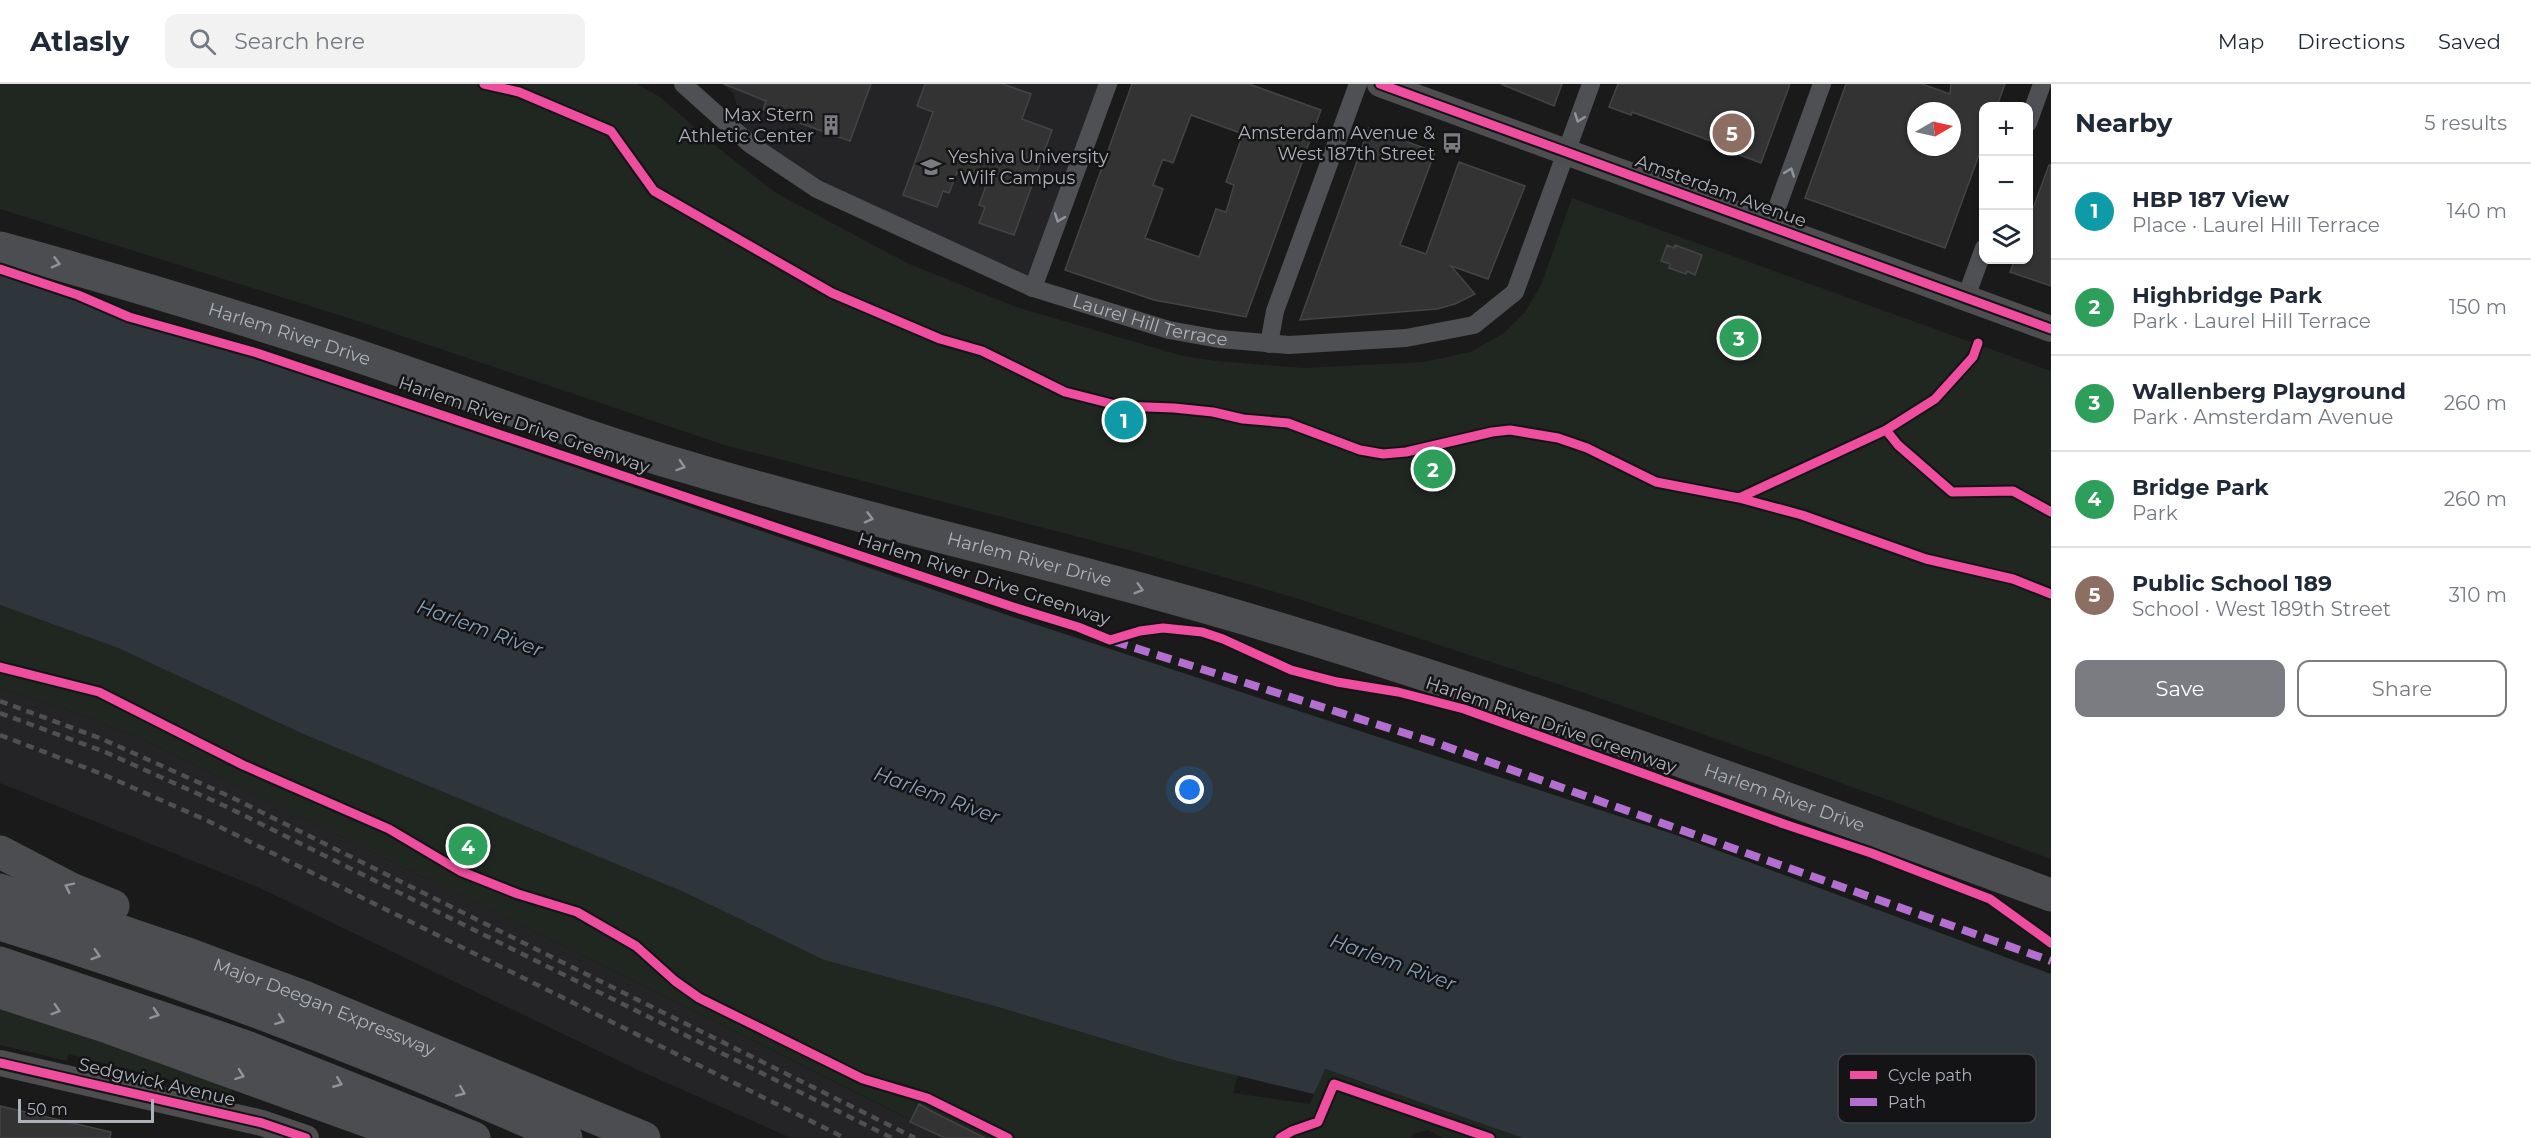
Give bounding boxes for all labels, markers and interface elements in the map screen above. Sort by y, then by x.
search box [165,14,585,68]
text: Atlasly [30,24,129,58]
icon: search [186,25,219,58]
text: Search here [234,28,365,55]
text: Map [2218,29,2264,54]
text: Directions [2297,29,2405,54]
text: Saved [2438,29,2501,54]
north arrow [1907,102,1961,156]
map controls [1979,102,2033,264]
button: + [1979,102,2033,156]
place label: Max Stern Athletic Center [679,104,814,147]
text: Nearby [2075,107,2172,139]
pin: 5 [1712,110,1752,156]
text: 5 results [2424,111,2507,135]
one-way arrow [1573,112,1586,123]
building icon: Max Stern Athletic Center [819,113,843,137]
place label: Amsterdam Avenue & West 187th Street [1238,122,1435,165]
bus stop icon: Amsterdam Avenue & West 187th Street [1440,131,1464,155]
place label: Yeshiva University - Wilf Campus [948,146,1109,189]
street label: Amsterdam Avenue [1633,150,1810,232]
school or university icon: Yeshiva University - Wilf Campus [919,155,943,179]
button: − [1979,156,2033,210]
one-way arrow [1783,167,1795,178]
text: HBP 187 View [2132,186,2289,213]
text: 1 [2091,199,2098,223]
text: 140 m [2447,199,2507,223]
button: layers [1979,210,2033,264]
one-way arrow [1054,212,1067,223]
text: Place · Laurel Hill Terrace [2132,213,2380,237]
one-way arrow [51,256,61,268]
text: Highbridge Park [2132,282,2322,309]
street label: Laurel Hill Terrace [1070,290,1229,351]
text: 2 [2089,295,2100,319]
text: 150 m [2449,295,2507,319]
street label: Harlem River Drive [206,298,374,370]
text: Park · Laurel Hill Terrace [2132,309,2371,333]
pin: 3 [1720,316,1758,360]
street label: Harlem River Drive Greenway [396,372,653,478]
text: Wallenberg Playground [2132,378,2406,405]
text: 3 [2089,391,2100,415]
text: 260 m [2444,391,2507,415]
pin: 1 [1104,398,1144,442]
text: Park · Amsterdam Avenue [2132,405,2393,429]
pin: 2 [1414,446,1452,492]
one-way arrow [675,458,686,471]
text: Bridge Park [2132,474,2269,501]
text: 4 [2088,487,2101,511]
text: 260 m [2444,487,2507,511]
text: Park [2132,501,2178,525]
one-way arrow [864,510,874,523]
street label: Harlem River Drive Greenway [855,528,1113,630]
street label: Harlem River Drive [945,528,1114,592]
text: Public School 189 [2132,570,2332,597]
one-way arrow [1134,581,1144,594]
text: 5 [2089,583,2100,607]
text: 310 m [2449,583,2507,607]
water label: Harlem River [414,594,547,662]
text: School · West 189th Street [2132,597,2391,621]
button: Save [2075,660,2285,717]
button: Share [2297,660,2507,717]
street label: Harlem River Drive Greenway [1423,672,1680,778]
street label: Harlem River Drive [1701,759,1868,837]
water label: Harlem River [871,761,1004,829]
your location [1175,775,1204,804]
pin: 4 [448,824,488,868]
one-way arrow [64,883,75,895]
water label: Harlem River [1327,928,1460,996]
one-way arrow [90,947,101,960]
street label: Major Deegan Expressway [210,953,439,1061]
one-way arrow [50,1003,61,1015]
one-way arrow [149,1007,160,1020]
one-way arrow [274,1012,284,1025]
street label: Sedgwick Avenue [76,1053,238,1111]
legend [1838,1054,2036,1123]
text: Cycle path [1888,1066,1972,1085]
one-way arrow [234,1067,245,1080]
one-way arrow [332,1076,343,1088]
one-way arrow [454,1085,465,1097]
text: Path [1888,1093,1926,1112]
scale bar [18,1096,154,1124]
text: 50 m [27,1100,68,1119]

